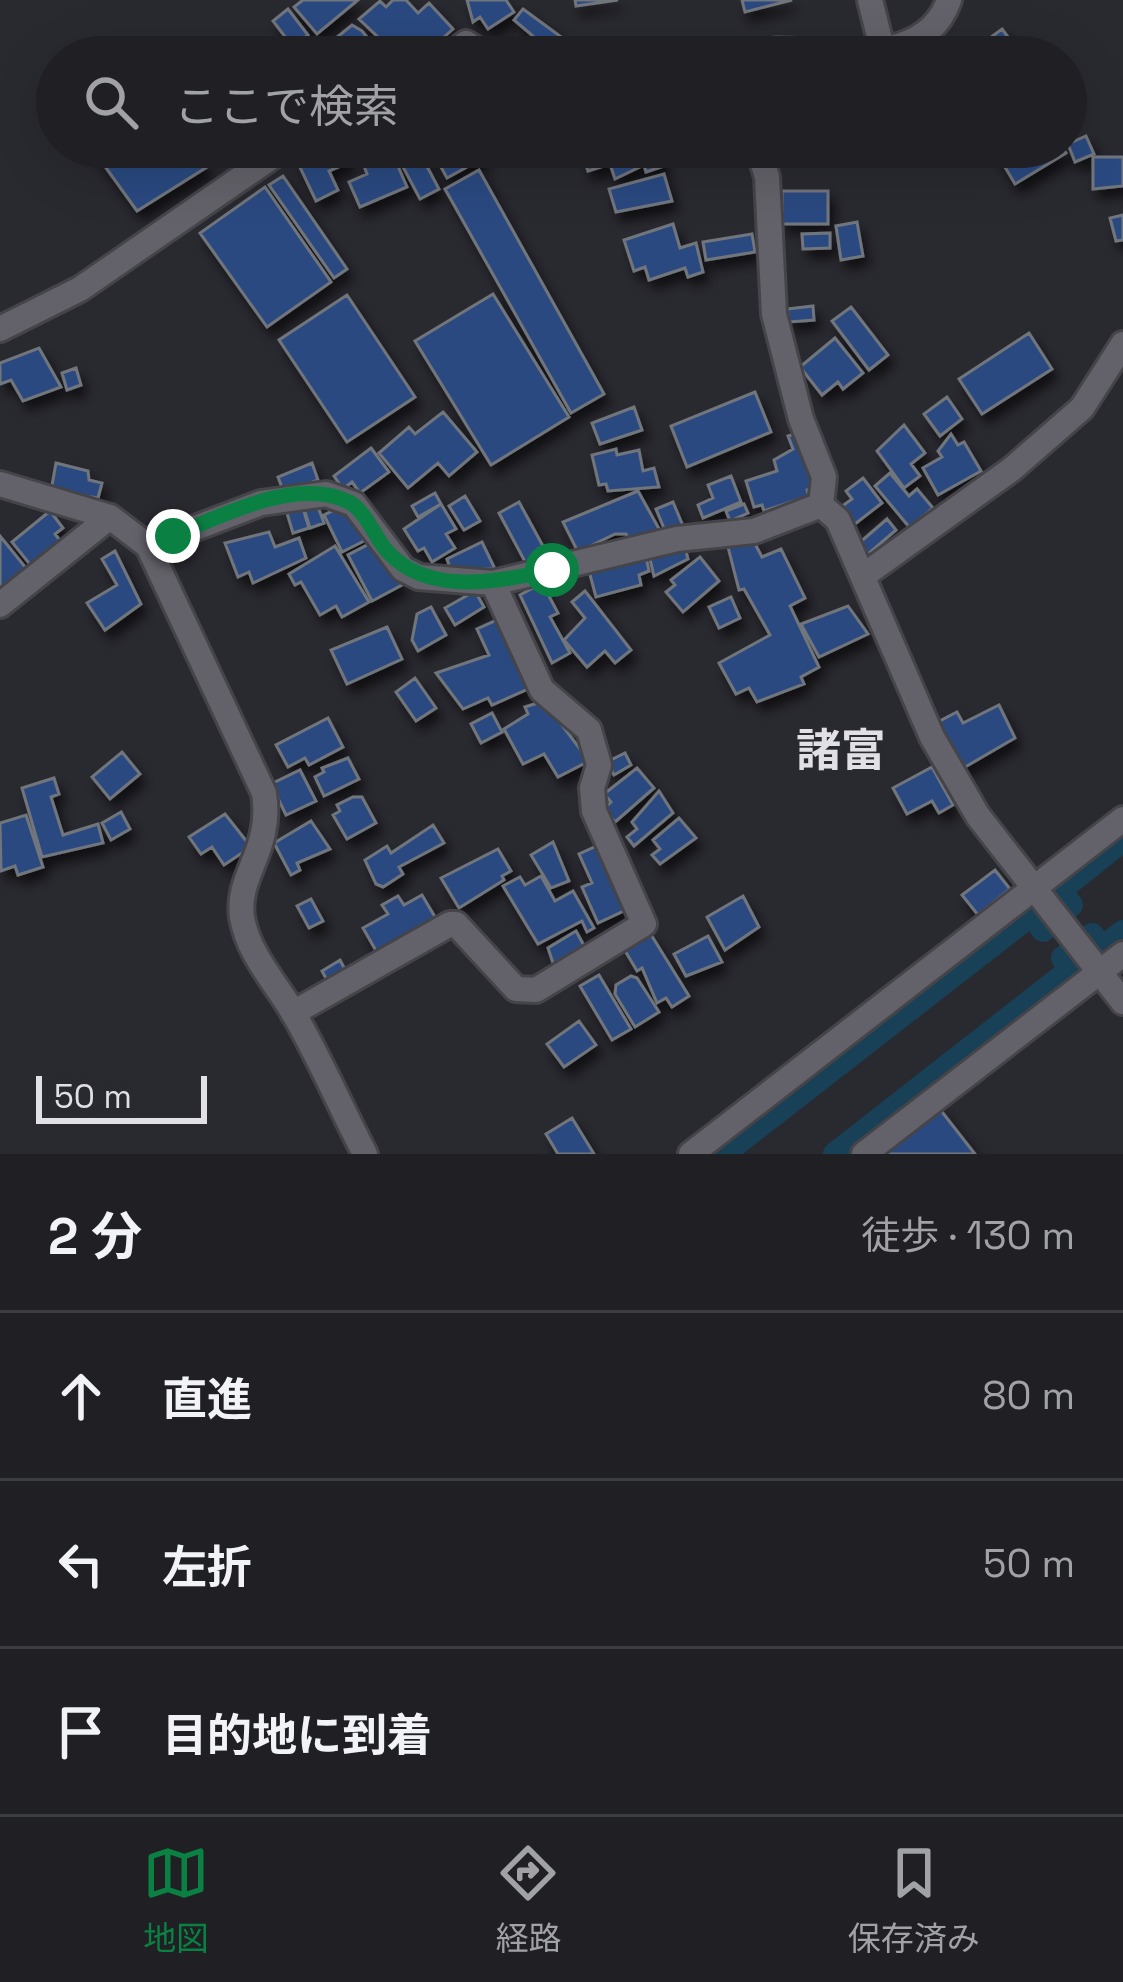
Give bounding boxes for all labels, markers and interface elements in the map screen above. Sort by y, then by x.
search box [36,36,1087,168]
icon: search [78,69,144,135]
text: ここで検索 [174,78,399,135]
route end [146,509,200,563]
route start [525,543,579,597]
district label: 諸富 [796,722,886,779]
scale bar [36,1070,207,1123]
text: 50 m [54,1076,132,1118]
text: 2 分 [48,1204,142,1269]
text: 徒歩 · 130 m [861,1211,1075,1260]
icon: ahead [48,1363,114,1429]
text: 直進 [162,1371,252,1428]
text: 80 m [982,1371,1075,1420]
icon: left [48,1531,114,1597]
text: 左折 [162,1539,252,1596]
text: 50 m [983,1539,1075,1588]
icon: arrive [48,1699,114,1765]
text: 目的地に到着 [162,1707,432,1764]
tab: 地図 [143,1840,209,1960]
tab: 経路 [495,1840,561,1960]
tab: 保存済み [848,1840,980,1960]

